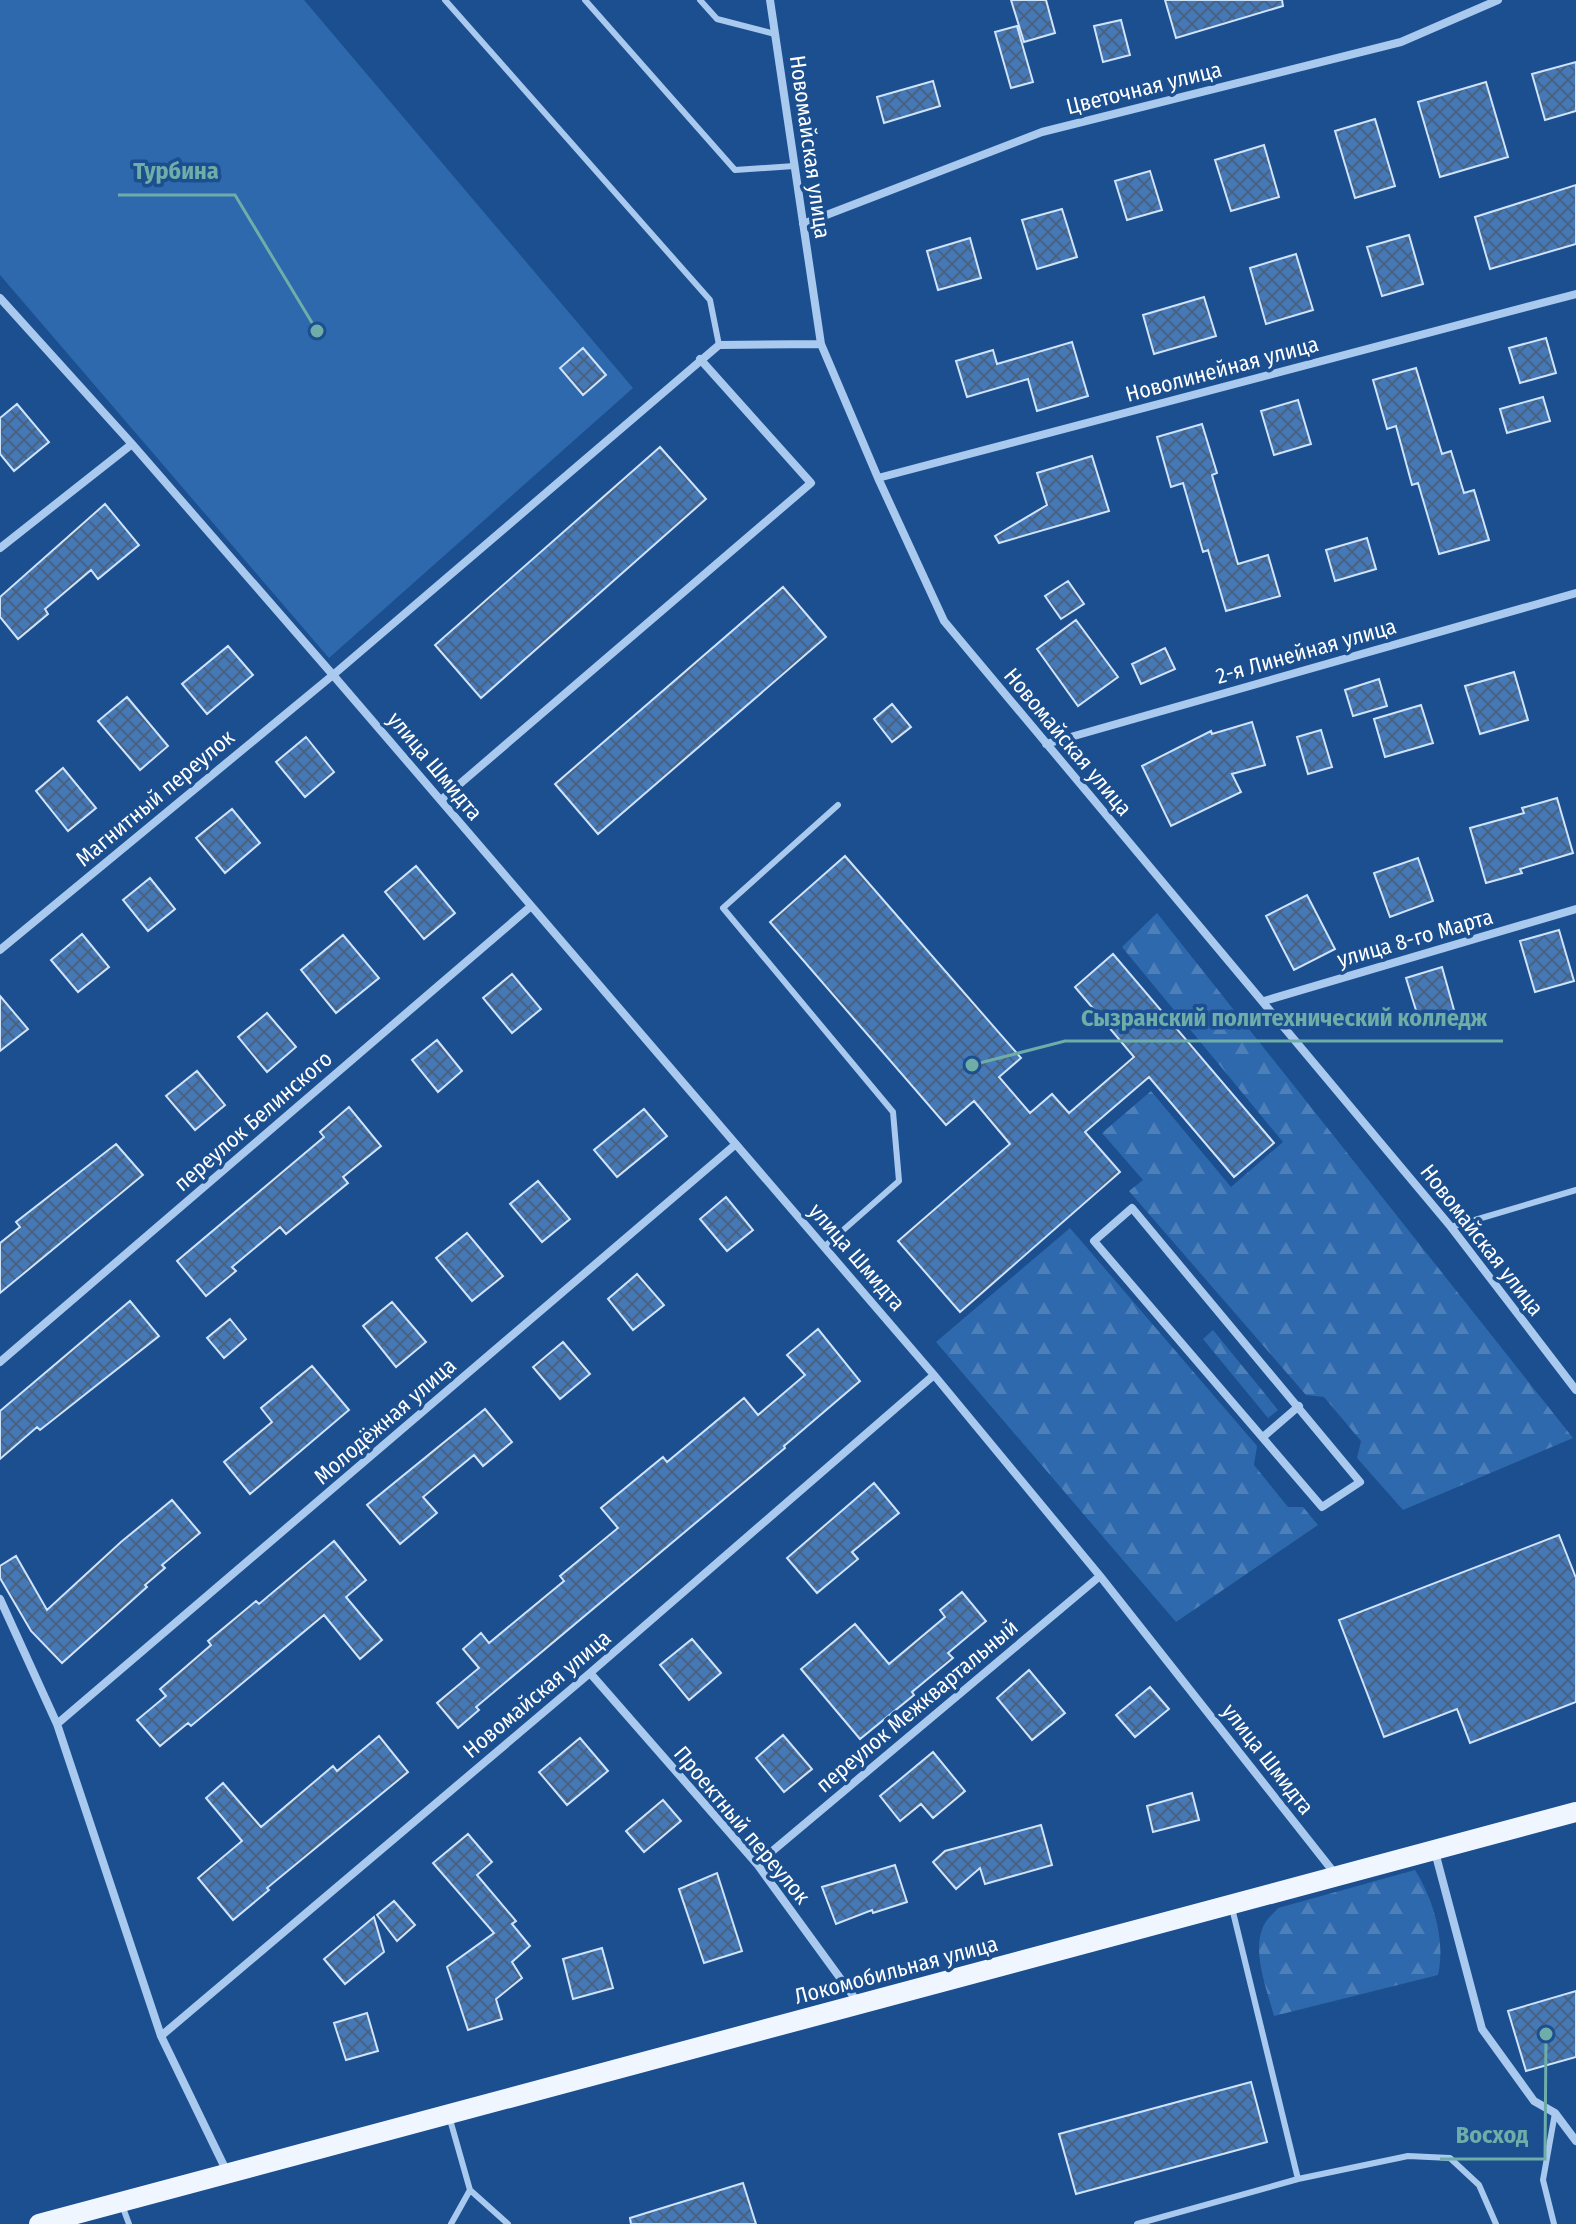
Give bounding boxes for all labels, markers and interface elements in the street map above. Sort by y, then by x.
street label: Новомайская улица [784,54,836,240]
street label: Цветочная улица [1064,56,1224,120]
callout: Турбина [118,147,235,195]
text: Турбина [133,157,219,185]
street label: Новолинейная улица [1123,330,1321,408]
street label: 2-я Линейная улица [1213,612,1399,690]
street label: Новомайская улица [998,663,1138,821]
street label: улица Шмидта [382,706,488,826]
street label: Магнитный переулок [70,723,240,872]
street label: улица 8-го Марта [1334,903,1496,973]
callout: Сызранский политехнический колледж [1065,993,1503,1041]
text: Сызранский политехнический колледж [1081,1004,1488,1032]
street label: переулок Белинского [168,1045,338,1197]
street label: Новомайская улица [1414,1159,1550,1321]
street label: улица Шмидта [803,1198,911,1316]
street label: Молодёжная улица [309,1352,461,1490]
street label: переулок Межквартальный [811,1614,1023,1798]
street label: Новомайская улица [458,1624,616,1764]
street label: улица Шмидта [1216,1698,1320,1820]
street label: Проектный переулок [668,1741,816,1910]
street label: Локомобильная улица [791,1930,1001,2010]
callout: Восход [1440,2111,1545,2159]
text: Восход [1456,2121,1528,2149]

